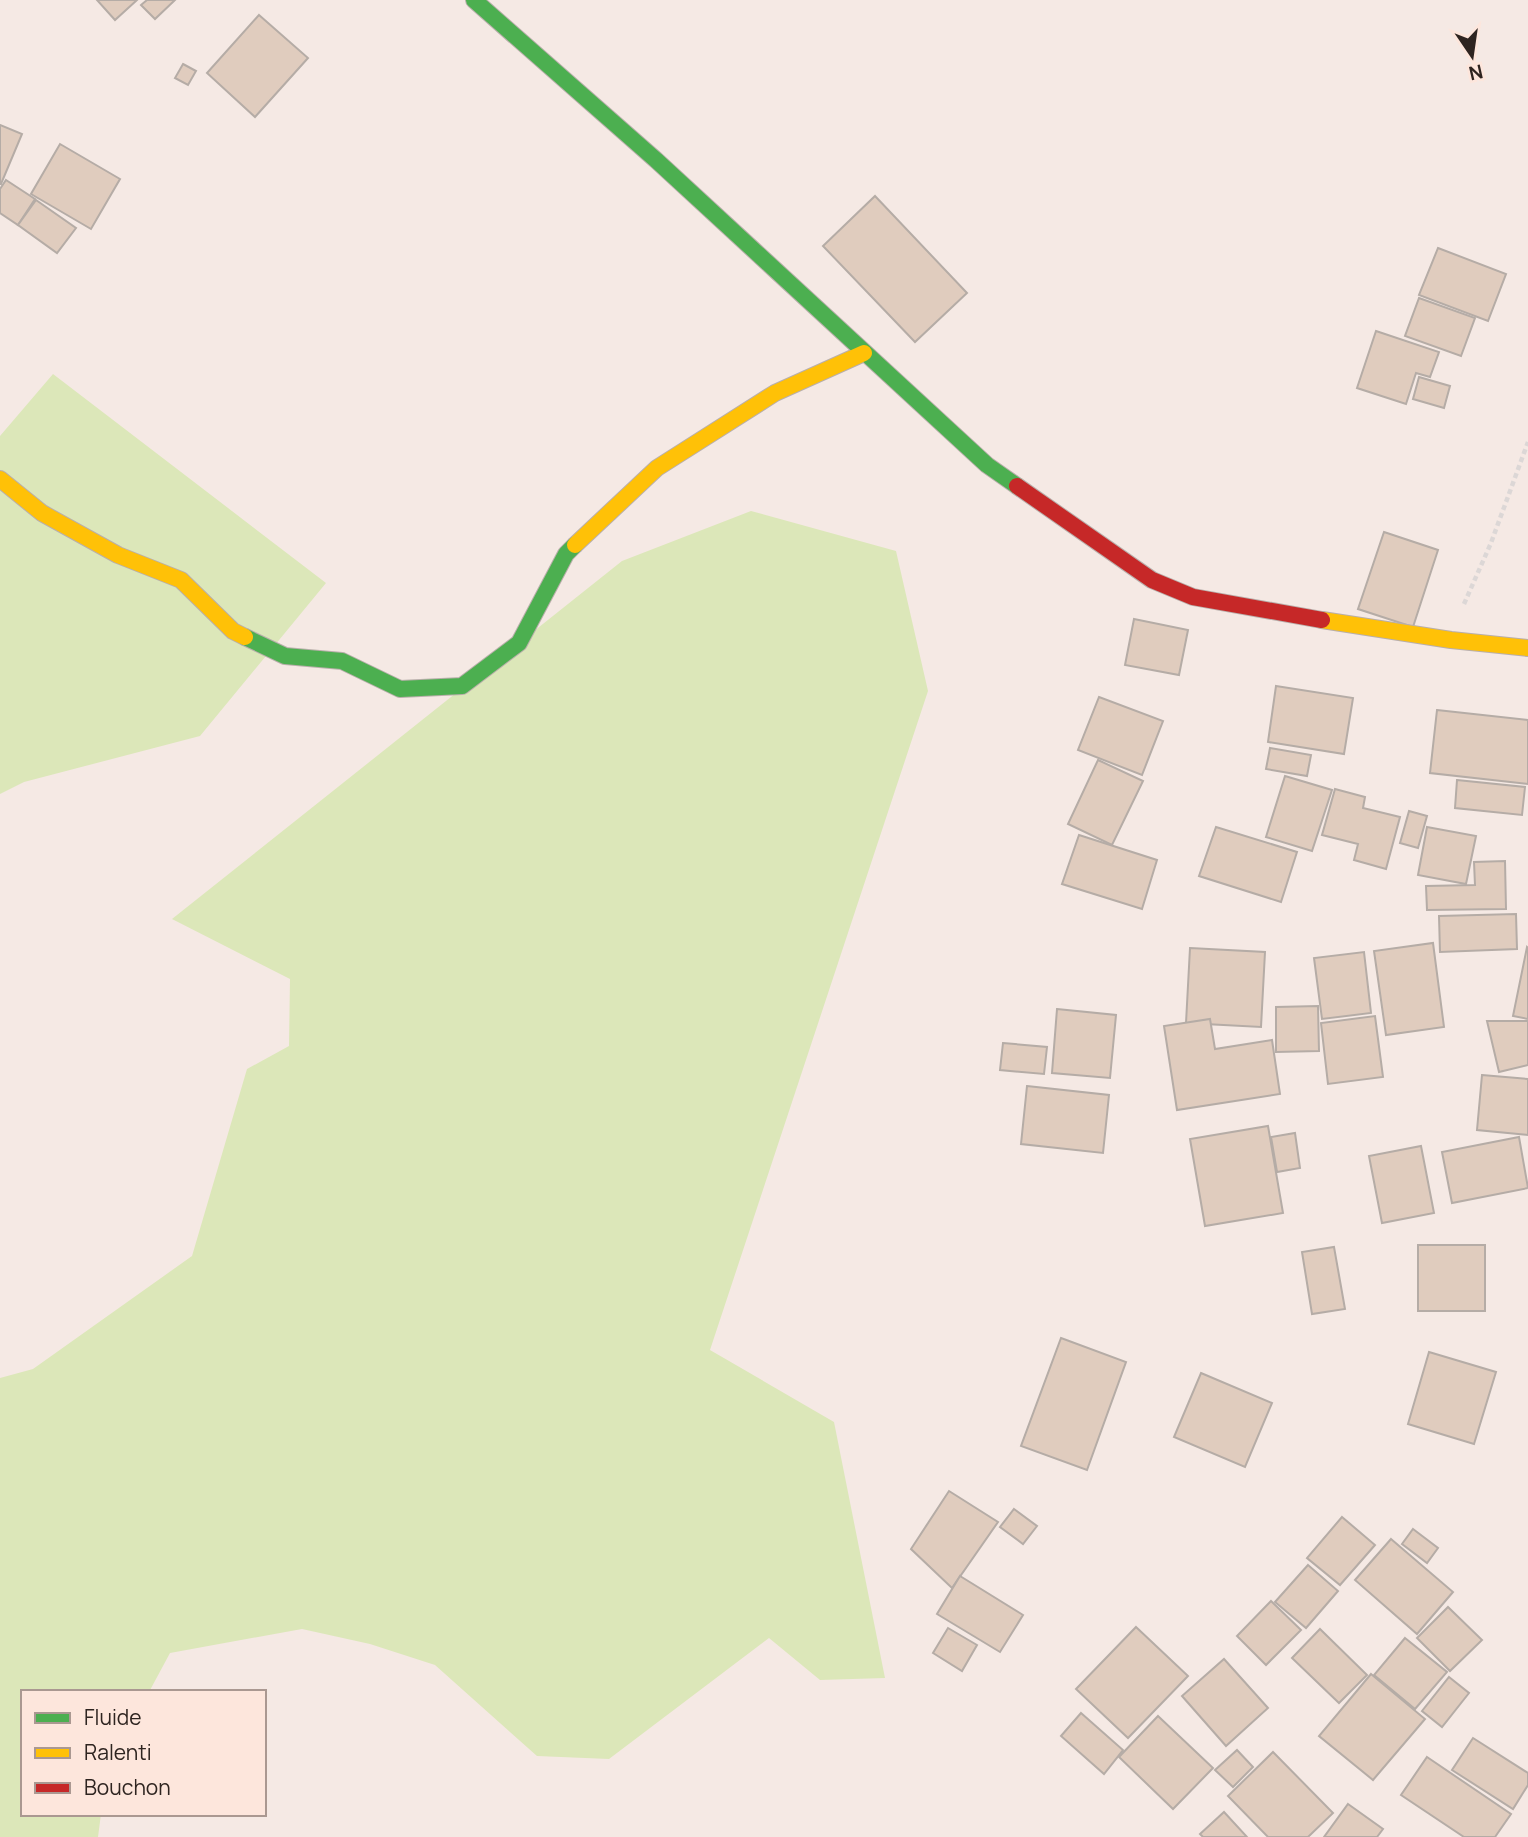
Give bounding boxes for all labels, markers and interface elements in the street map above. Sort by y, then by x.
north arrow [1437,21,1507,91]
text: N [1466,58,1485,87]
legend [21,1690,266,1816]
text: Fluide [84,1703,142,1731]
text: Ralenti [84,1738,152,1766]
text: Bouchon [84,1773,171,1801]

